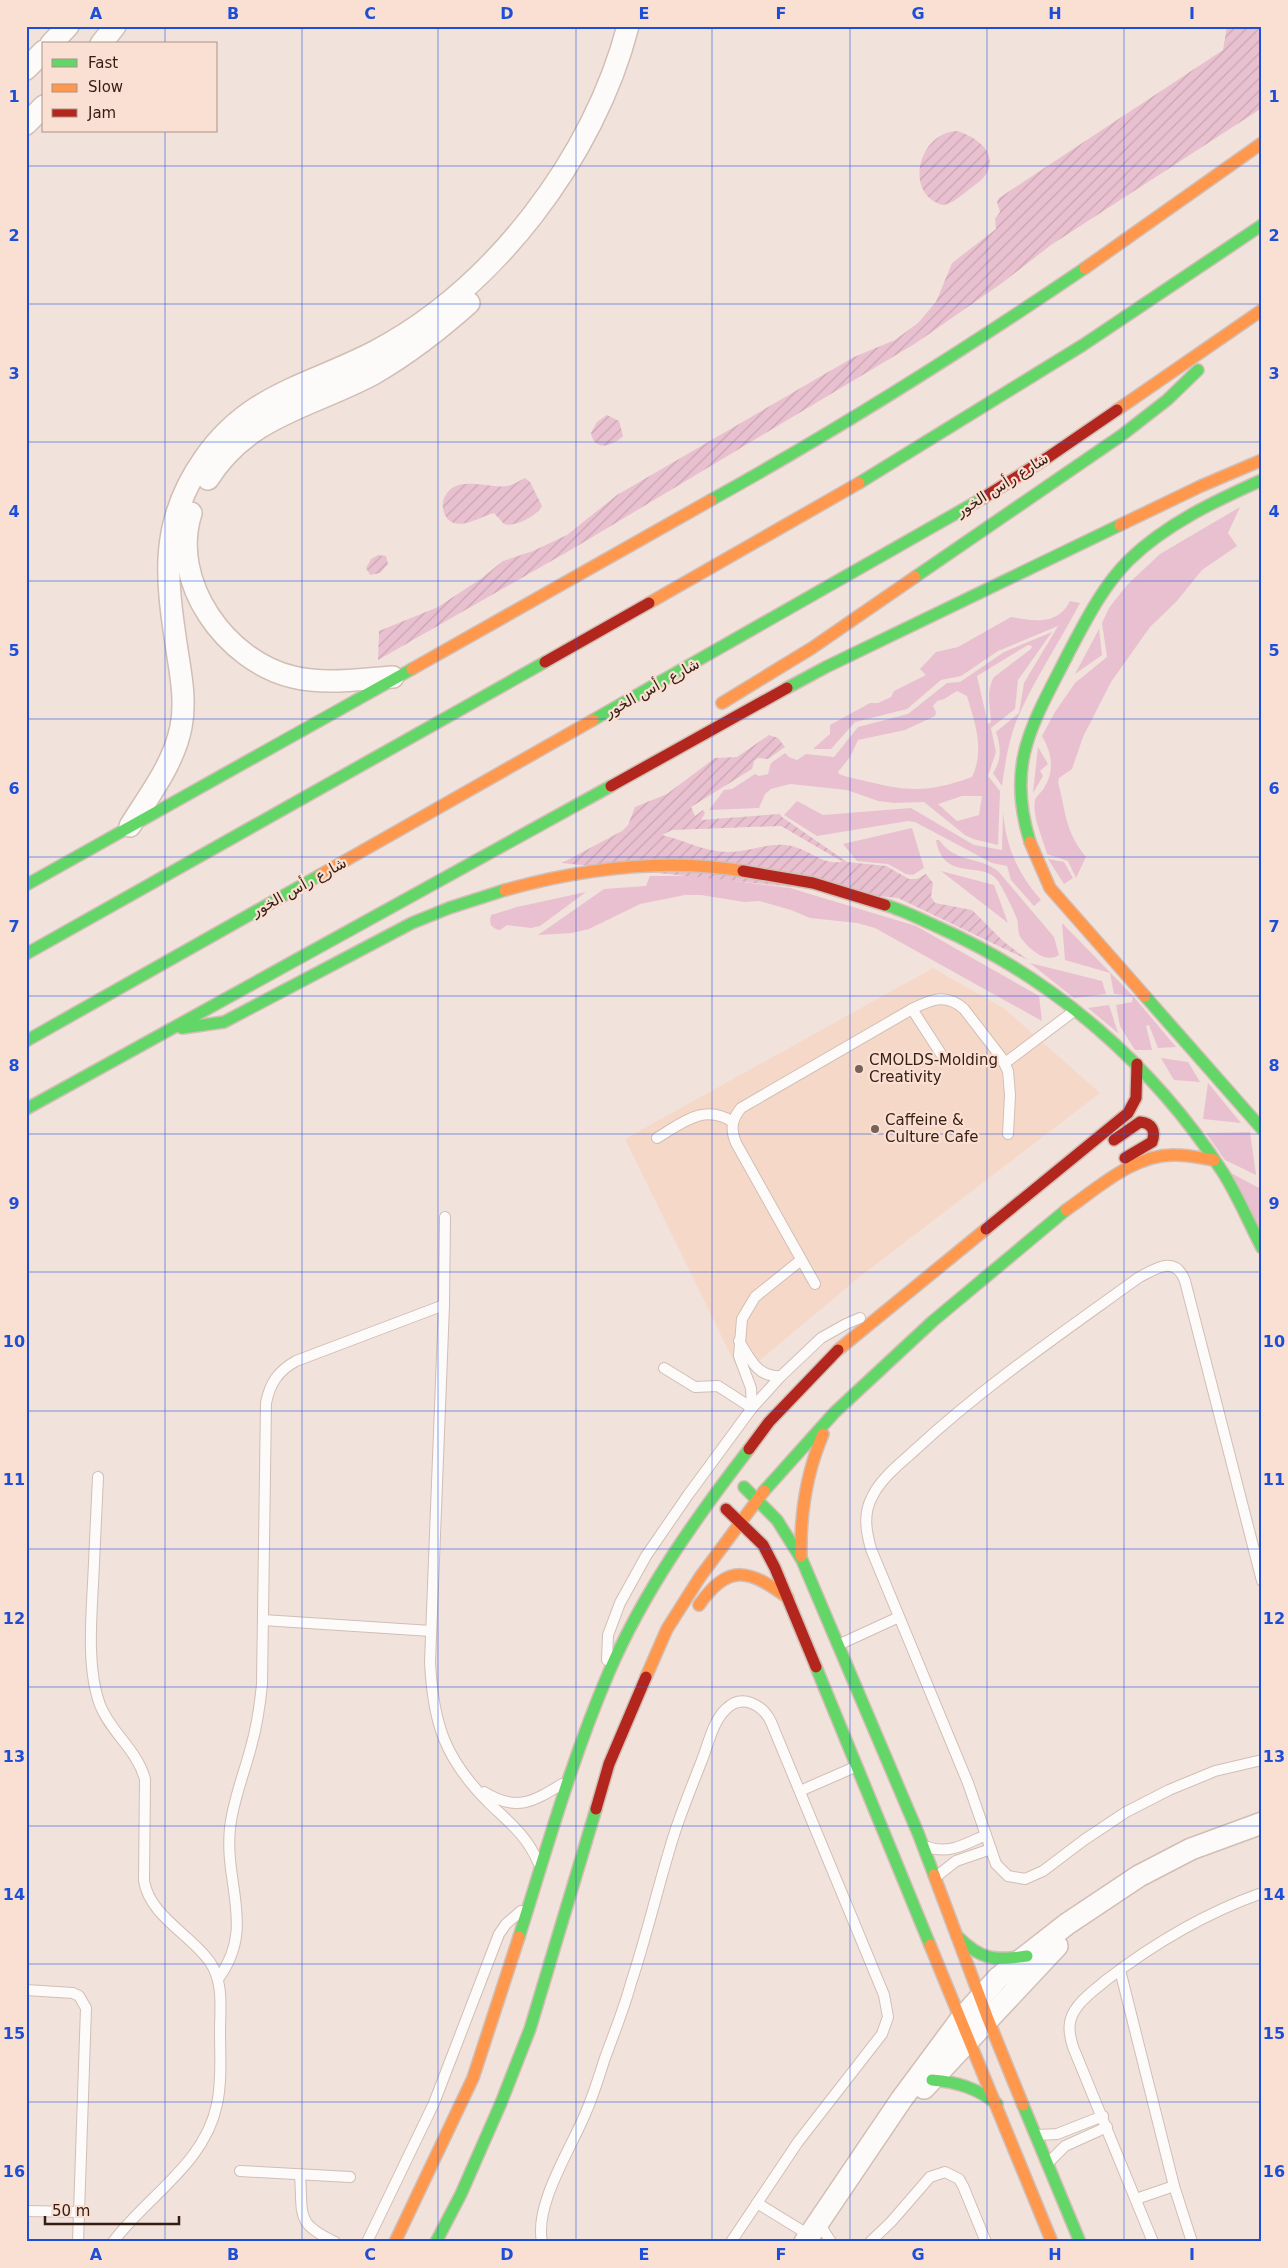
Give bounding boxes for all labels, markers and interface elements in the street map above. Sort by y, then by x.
text: A [90,4,103,23]
text: B [227,4,239,23]
text: C [364,4,376,23]
text: D [500,4,514,23]
text: E [639,4,649,23]
text: F [776,4,786,23]
text: G [911,4,925,23]
text: H [1048,4,1062,23]
text: I [1189,4,1195,23]
legend [42,42,218,132]
text: Fast [88,54,118,72]
text: Slow [88,78,123,96]
text: 1 [8,87,20,106]
text: 1 [1268,87,1280,106]
text: Jam [87,104,116,122]
text: 2 [8,226,20,245]
text: 2 [1268,226,1280,245]
text: 3 [8,364,20,383]
text: 3 [1268,364,1280,383]
street label: شارع رأس الخور [951,448,1052,521]
text: 4 [8,502,20,521]
text: 4 [1268,502,1280,521]
text: 5 [8,641,20,660]
text: 5 [1268,641,1280,660]
street label: شارع رأس الخور [600,654,703,722]
text: 6 [8,779,20,798]
text: 6 [1268,779,1280,798]
street label: شارع رأس الخور [247,853,350,921]
text: 7 [8,917,20,936]
text: 7 [1268,917,1280,936]
place label: CMOLDS-Molding Creativity [869,1051,998,1086]
text: 8 [8,1056,20,1075]
text: 8 [1268,1056,1280,1075]
marker: CMOLDS-Molding Creativity [853,1063,865,1075]
place label: Caffeine & Culture Cafe [885,1111,979,1146]
marker: Caffeine & Culture Cafe [869,1123,881,1135]
text: 9 [8,1194,20,1213]
text: 9 [1268,1194,1280,1213]
text: 10 [3,1332,25,1351]
text: 10 [1263,1332,1285,1351]
text: 11 [3,1470,25,1489]
text: 11 [1263,1470,1285,1489]
text: 12 [3,1609,25,1628]
text: 12 [1263,1609,1285,1628]
text: 13 [3,1747,25,1766]
text: 13 [1263,1747,1285,1766]
text: 14 [3,1885,25,1904]
text: 14 [1263,1885,1285,1904]
text: 15 [3,2024,25,2043]
text: 15 [1263,2024,1285,2043]
text: 16 [3,2162,25,2181]
text: 16 [1263,2162,1285,2181]
scale bar [45,2193,179,2225]
text: 50 m [52,2202,90,2220]
text: A [90,2245,103,2264]
text: B [227,2245,239,2264]
text: C [364,2245,376,2264]
text: D [500,2245,514,2264]
text: E [639,2245,649,2264]
text: F [776,2245,786,2264]
text: G [911,2245,925,2264]
text: H [1048,2245,1062,2264]
text: I [1189,2245,1195,2264]

